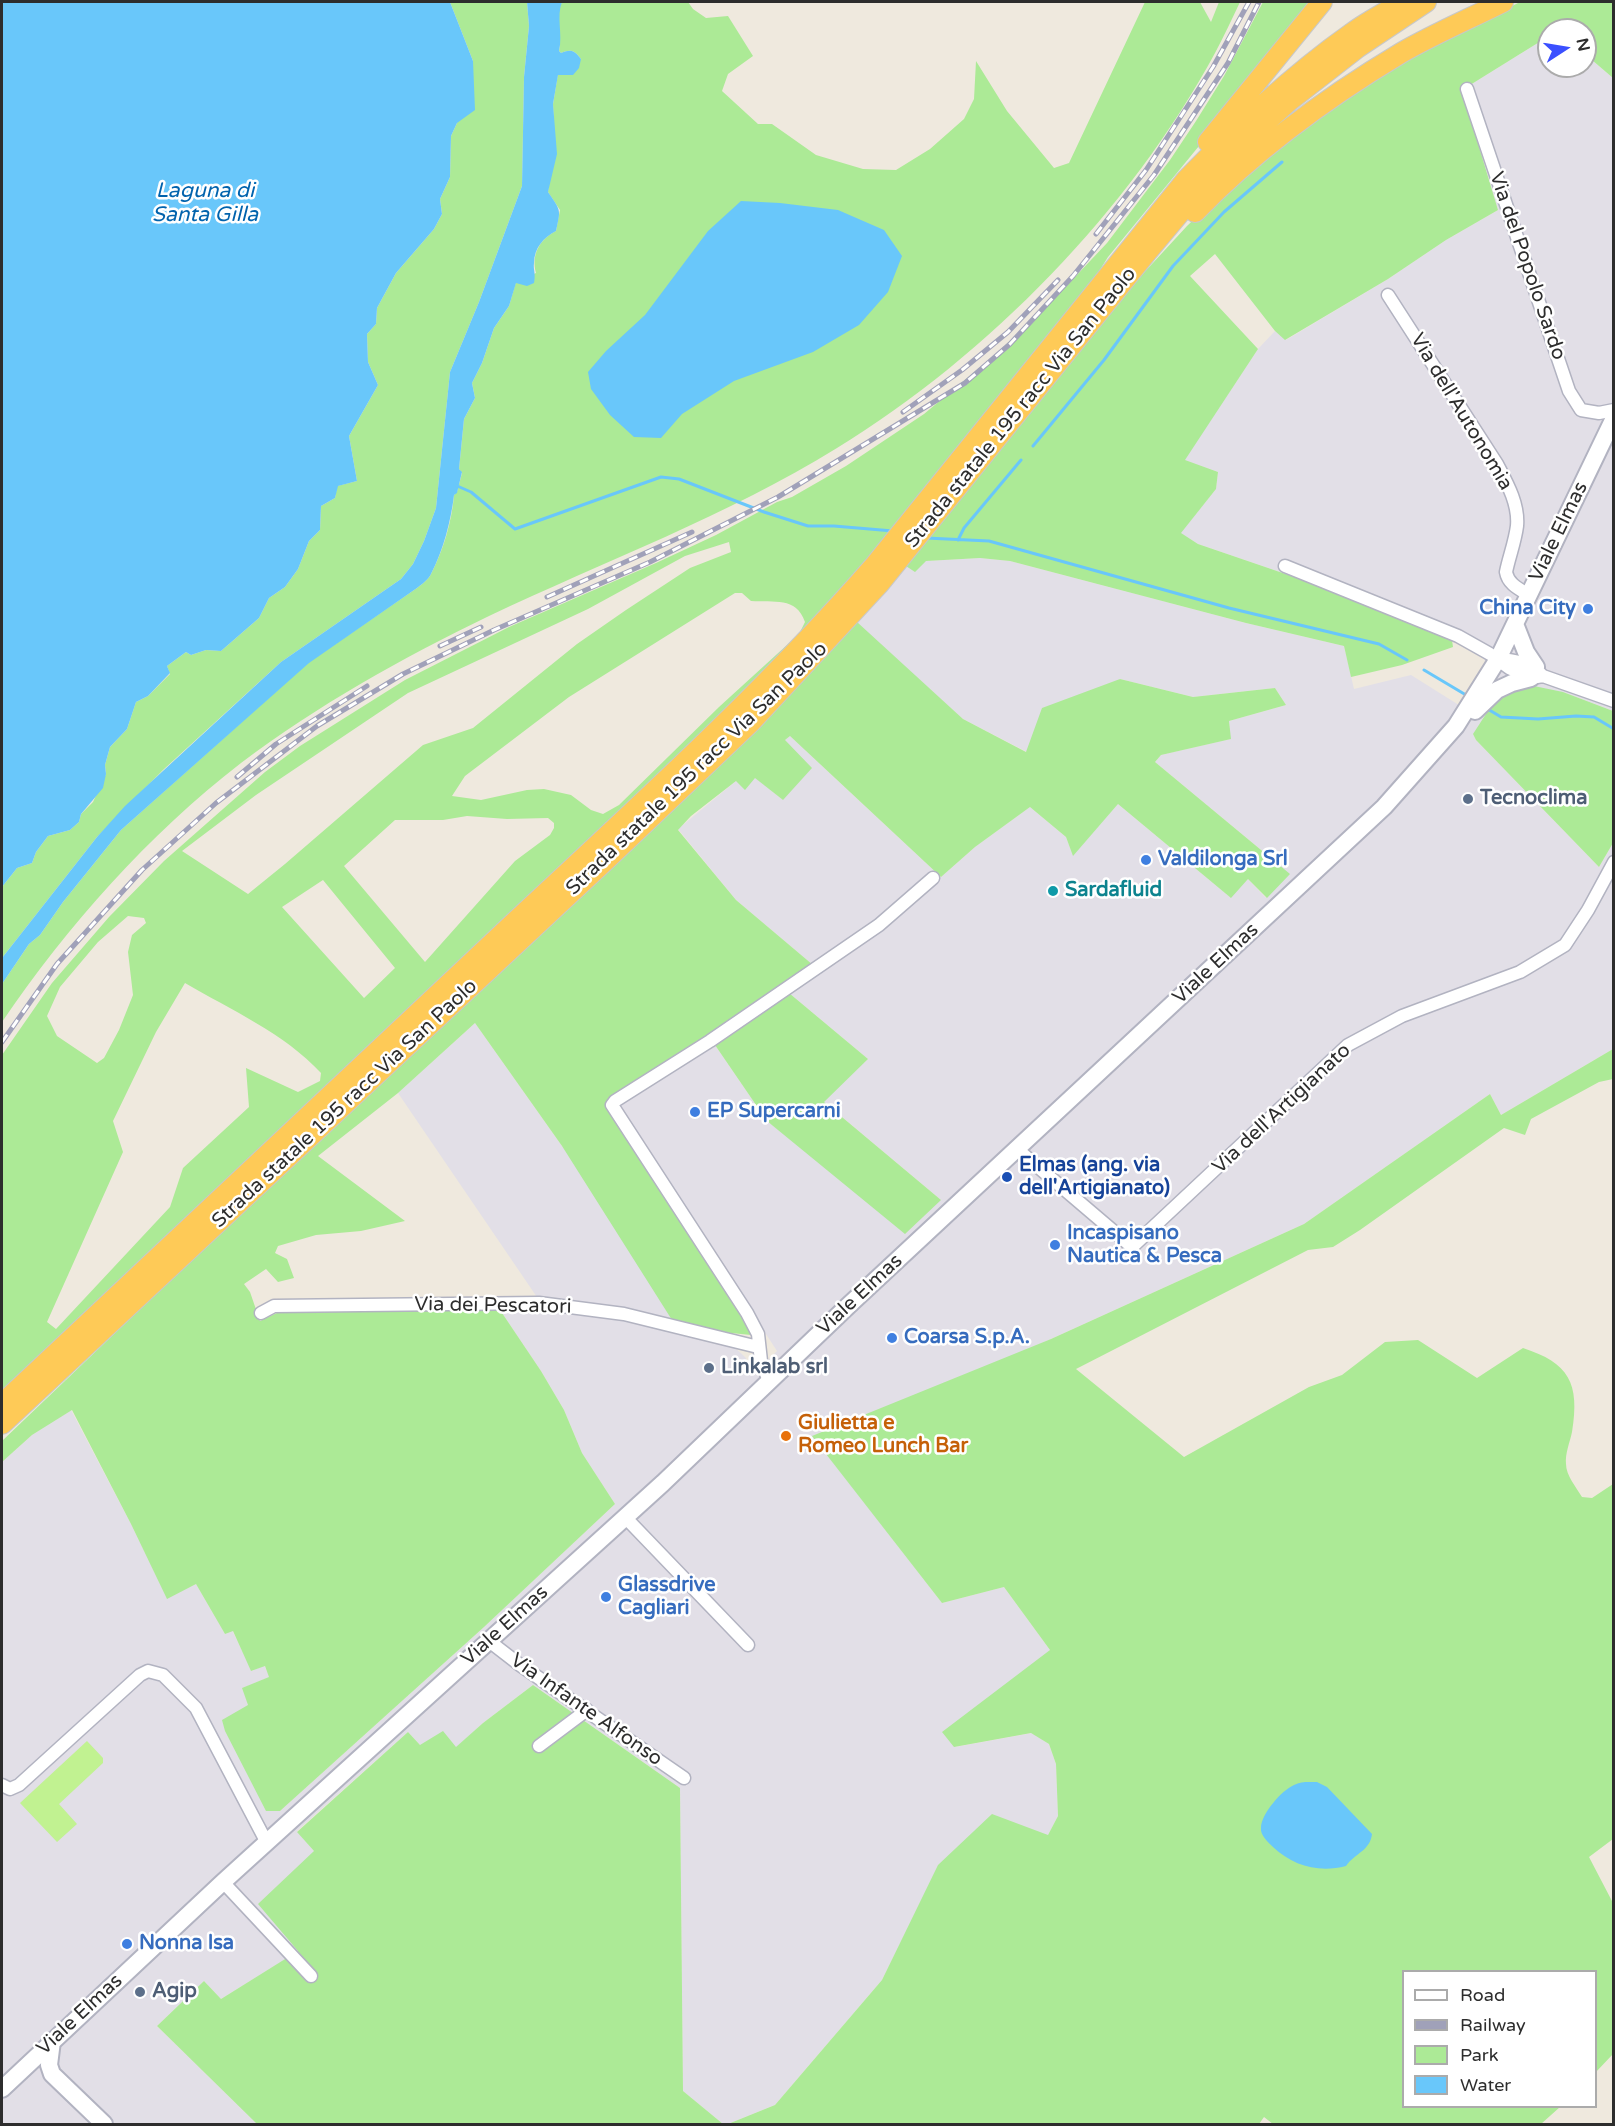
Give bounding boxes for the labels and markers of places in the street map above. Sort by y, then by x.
place label: China City [1479,597,1576,621]
marker: China City [1581,602,1595,616]
place label: Tecnoclima [1480,787,1587,811]
marker: Tecnoclima [1461,792,1475,806]
place label: Valdilonga Srl [1158,848,1288,872]
marker: Valdilonga Srl [1139,853,1153,867]
place label: Sardafluid [1065,879,1162,903]
marker: Sardafluid [1046,884,1060,898]
place label: EP Supercarni [707,1100,841,1124]
marker: EP Supercarni [688,1105,702,1119]
place label: Elmas (ang. via dell'Artigianato) [1019,1154,1170,1201]
marker: Elmas (ang. via dell'Artigianato) [1000,1170,1014,1184]
place label: Incaspisano Nautica & Pesca [1067,1222,1222,1269]
marker: Incaspisano Nautica & Pesca [1048,1238,1062,1252]
place label: Coarsa S.p.A. [904,1326,1030,1350]
marker: Coarsa S.p.A. [885,1331,899,1345]
place label: Linkalab srl [721,1356,828,1380]
marker: Linkalab srl [702,1361,716,1375]
place label: Giulietta e Romeo Lunch Bar [798,1412,968,1459]
marker: Giulietta e Romeo Lunch Bar [779,1429,793,1443]
place label: Glassdrive Cagliari [618,1574,716,1621]
marker: Glassdrive Cagliari [599,1590,613,1604]
place label: Nonna Isa [139,1932,234,1956]
marker: Nonna Isa [120,1937,134,1951]
place label: Agip [152,1980,197,2004]
marker: Agip [133,1985,147,1999]

